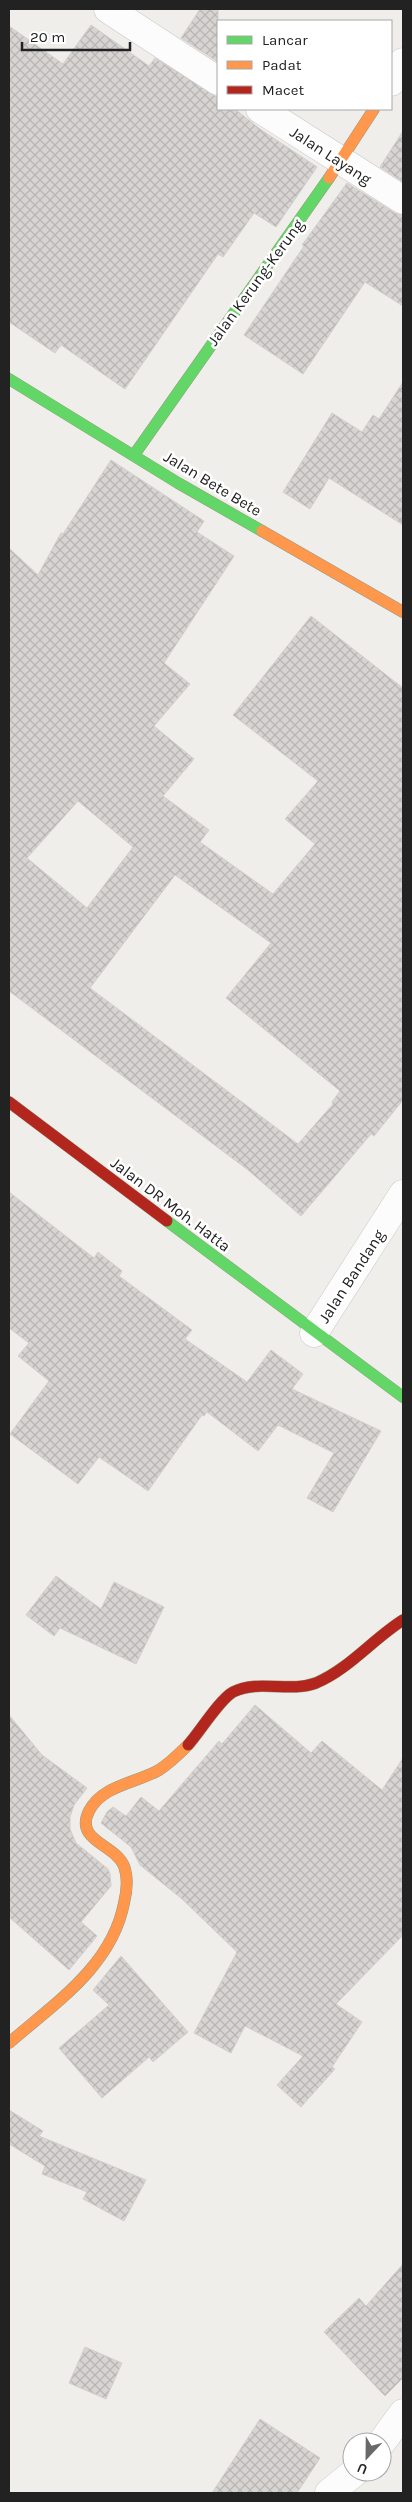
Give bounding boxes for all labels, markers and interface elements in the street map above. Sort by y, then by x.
scale bar [22,20,130,52]
legend [217,20,392,110]
text: 20 m [30,28,65,46]
text: Lancar [262,31,308,49]
text: Padat [262,56,302,74]
text: Macet [262,81,304,99]
street label: Jalan Layang [286,122,375,189]
street label: Jalan Kerung-Kerung [203,215,308,349]
street label: Jalan Bete Bete [160,447,265,520]
street label: Jalan DR Moh. Hatta [107,1153,234,1256]
street label: Jalan Bandang [314,1226,389,1326]
north arrow [342,2432,392,2482]
text: U [355,2459,370,2478]

